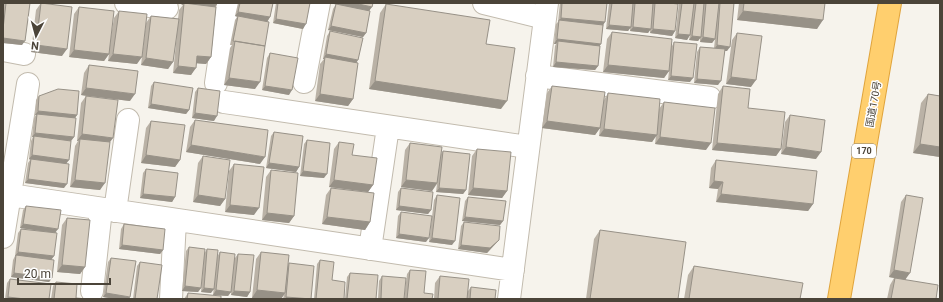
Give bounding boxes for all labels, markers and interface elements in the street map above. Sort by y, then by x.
north arrow [16,16,56,56]
text: N [30,39,40,52]
street label: 国道170号 [864,80,883,128]
road number: 170 [852,144,876,158]
scale bar [18,260,110,286]
text: 20 m [24,267,51,281]

